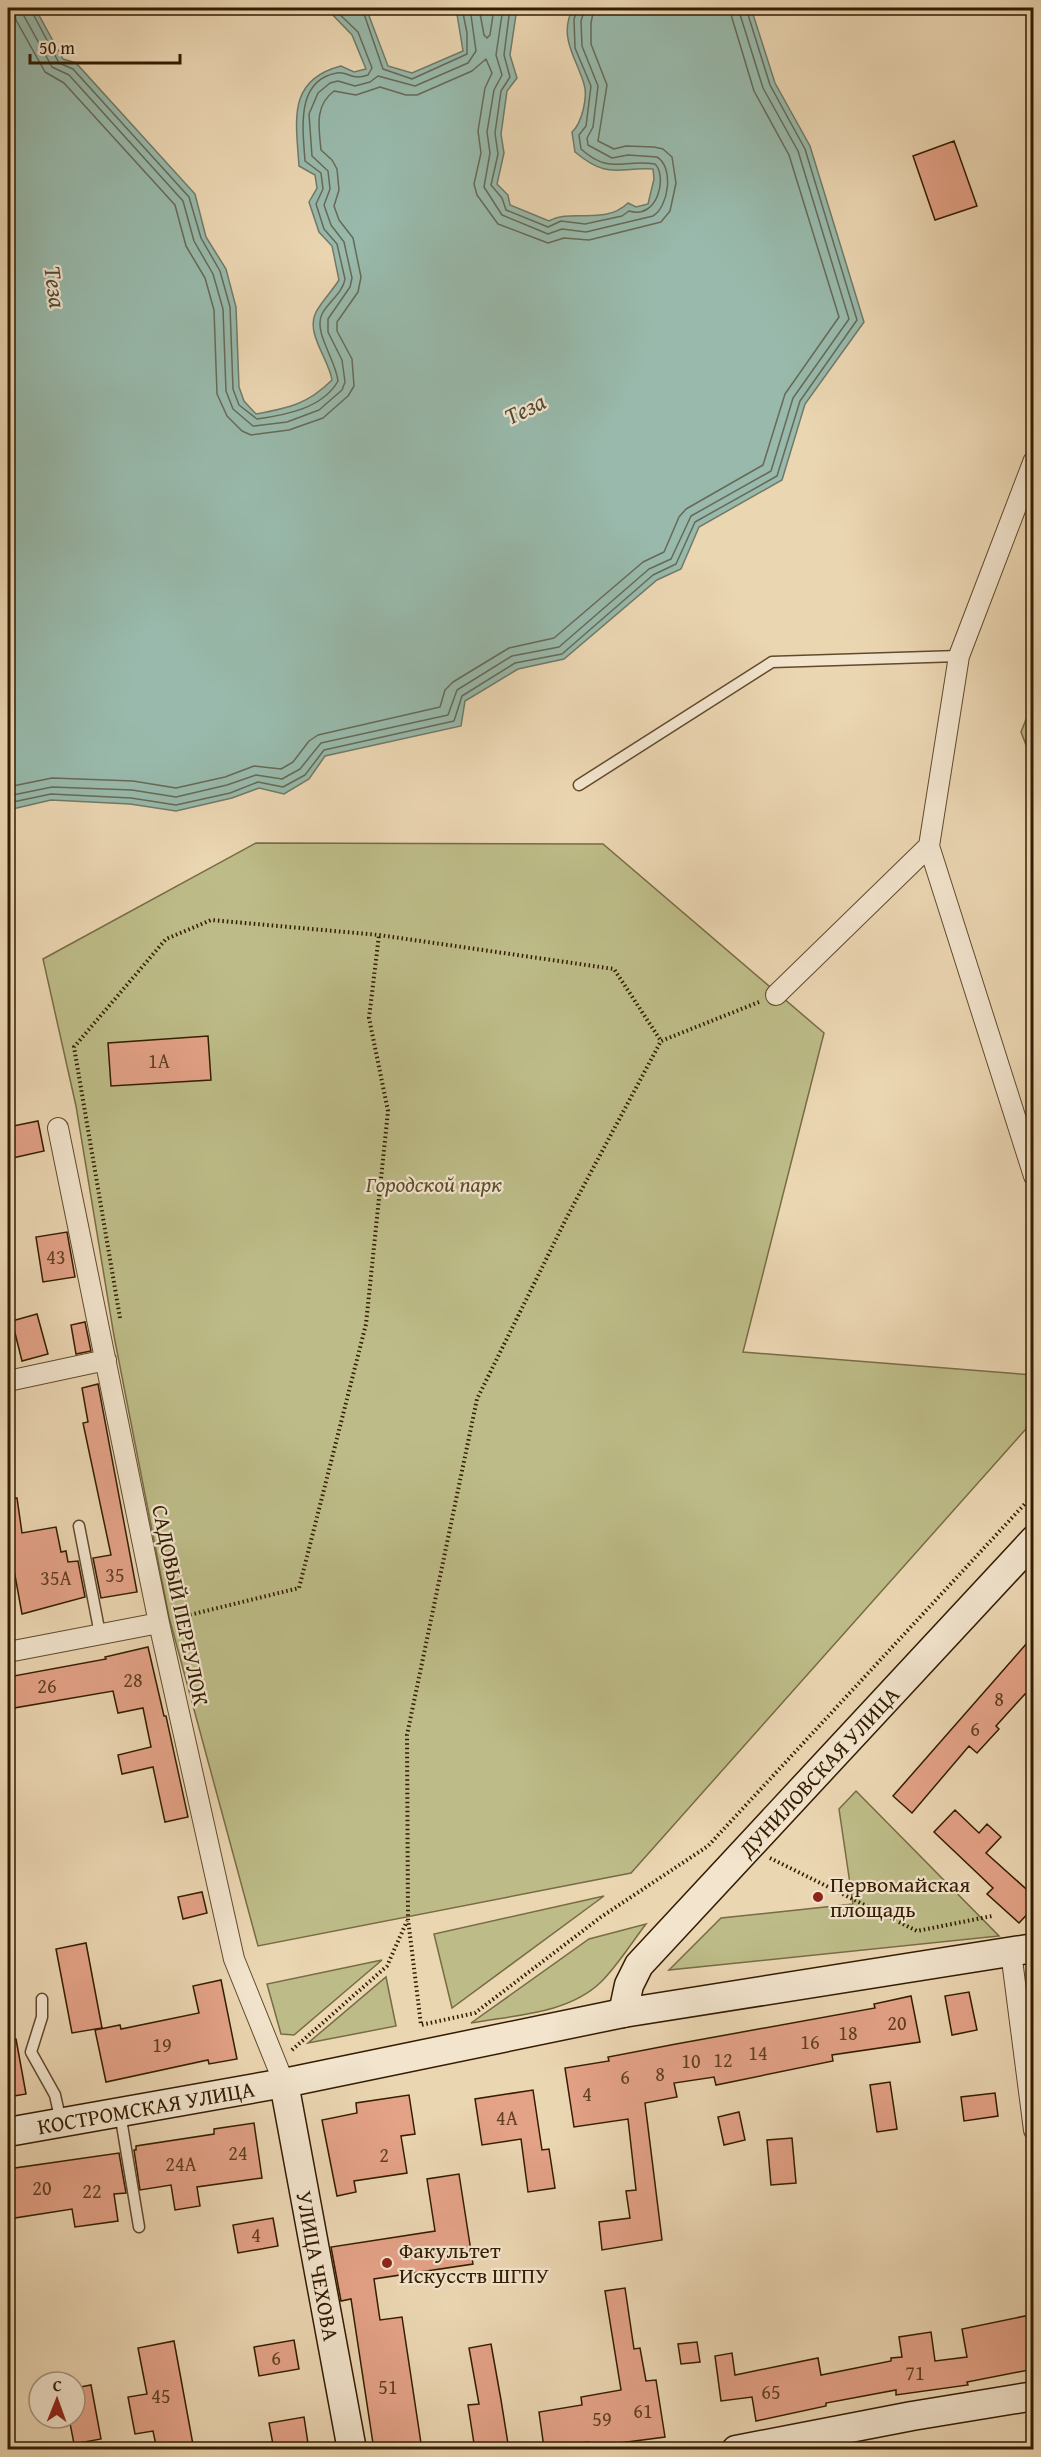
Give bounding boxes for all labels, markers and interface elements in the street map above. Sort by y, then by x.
scale bar [30,27,180,65]
text: 50 m [39,34,75,61]
water label: Теза [35,264,76,310]
water label: Теза [498,384,551,434]
house number: 1А [148,1046,170,1075]
park label: Городской парк [365,1168,502,1200]
house number: 43 [46,1242,66,1271]
street label: САДОВЫЙ ПЕРЕУЛОК [144,1502,218,1709]
house number: 35 [105,1560,125,1589]
house number: 35А [40,1563,72,1592]
house number: 28 [123,1665,143,1694]
house number: 26 [37,1671,57,1700]
street label: ДУНИЛОВСКАЯ УЛИЦА [730,1679,907,1865]
house number: 8 [994,1684,1004,1713]
house number: 6 [970,1714,980,1743]
place label: Первомайская площадь [830,1868,971,1925]
marker: Первомайская площадь [811,1890,825,1904]
house number: 20 [887,2008,907,2037]
house number: 18 [838,2018,858,2047]
house number: 16 [800,2027,820,2056]
house number: 19 [152,2030,172,2059]
house number: 14 [748,2038,768,2067]
house number: 12 [713,2045,733,2074]
house number: 10 [681,2046,701,2075]
house number: 8 [655,2059,665,2088]
house number: 6 [620,2062,630,2091]
street label: КОСТРОМСКАЯ УЛИЦА [35,2072,258,2143]
house number: 4 [582,2079,592,2108]
house number: 4А [496,2103,518,2132]
house number: 24 [228,2138,248,2167]
house number: 2 [379,2140,389,2169]
house number: 24А [165,2149,197,2178]
house number: 20 [32,2173,52,2202]
house number: 22 [82,2176,102,2205]
street label: УЛИЦА ЧЕХОВА [288,2188,348,2344]
house number: 4 [251,2220,261,2249]
place label: Факультет Искусств ШГПУ [399,2234,549,2291]
marker: Факультет Искусств ШГПУ [380,2256,394,2270]
house number: 6 [271,2343,281,2372]
house number: 71 [905,2358,925,2387]
north arrow [27,2370,87,2430]
house number: 51 [378,2372,398,2401]
text: С [53,2373,62,2397]
house number: 65 [761,2377,781,2406]
house number: 45 [151,2381,171,2410]
house number: 61 [633,2396,653,2425]
house number: 59 [592,2404,612,2433]

